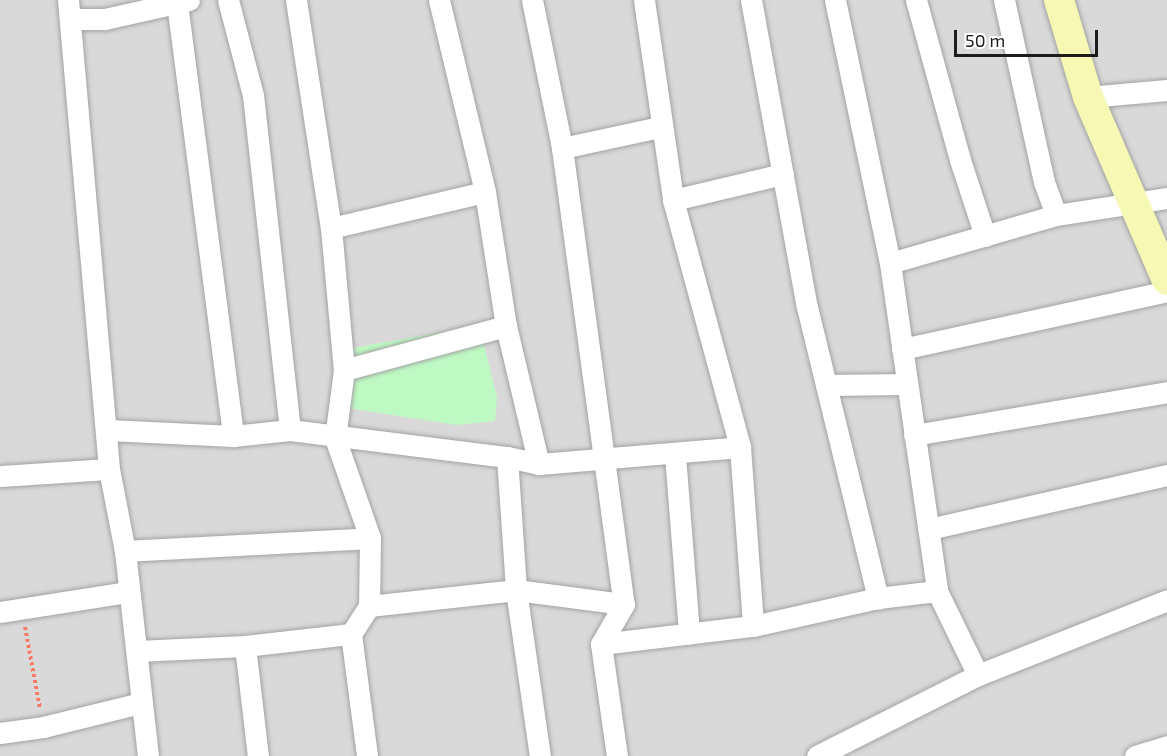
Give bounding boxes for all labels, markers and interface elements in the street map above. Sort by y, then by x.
scale bar [957,18,1101,56]
text: 50 m [965,29,1005,51]

